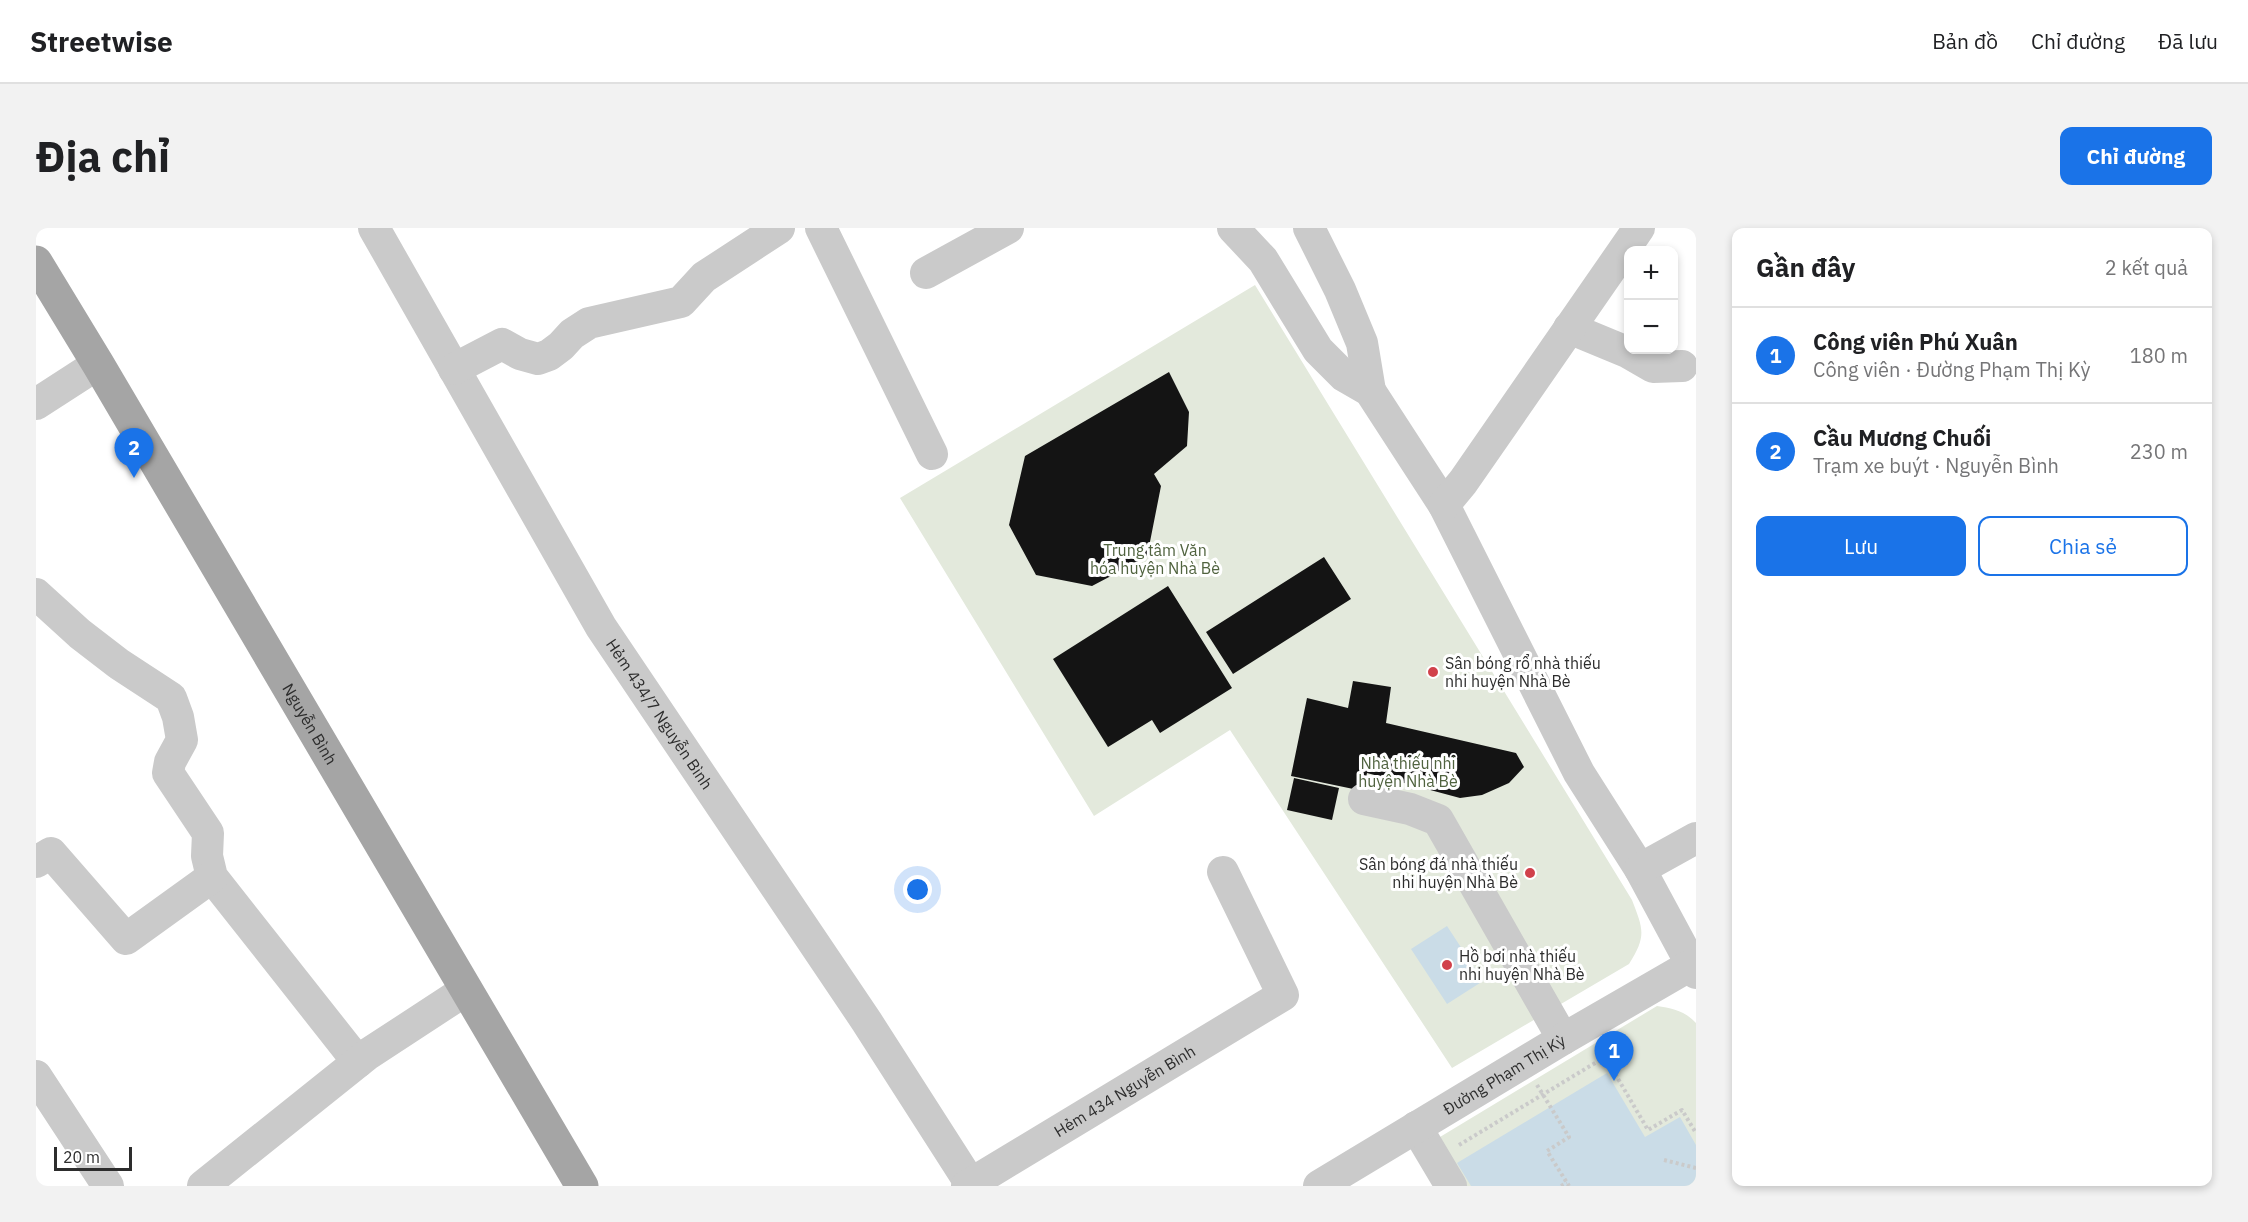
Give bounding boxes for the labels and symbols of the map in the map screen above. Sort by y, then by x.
pin: 2 [114,428,154,478]
park label: Trung tâm Văn hóa huyện Nhà Bè [1090,540,1220,578]
street label: Hẻm 434/7 Nguyễn Bình [602,635,717,793]
place label: Sân bóng rổ nhà thiếu nhi huyện Nhà Bè [1445,653,1601,691]
marker: Sân bóng rổ nhà thiếu nhi huyện Nhà Bè [1426,665,1440,679]
street label: Nguyễn Bình [278,680,342,768]
park label: Nhà thiếu nhi huyện Nhà Bè [1358,753,1458,791]
place label: Sân bóng đá nhà thiếu nhi huyện Nhà Bè [1359,854,1518,892]
marker: Sân bóng đá nhà thiếu nhi huyện Nhà Bè [1523,866,1537,880]
your location [903,875,932,904]
place label: Hồ bơi nhà thiếu nhi huyện Nhà Bè [1459,946,1585,984]
marker: Hồ bơi nhà thiếu nhi huyện Nhà Bè [1440,958,1454,972]
street label: Đường Phạm Thị Kỳ [1439,1030,1569,1119]
pin: 1 [1594,1032,1634,1081]
street label: Hẻm 434 Nguyễn Bình [1050,1040,1199,1141]
scale bar [54,1144,132,1172]

